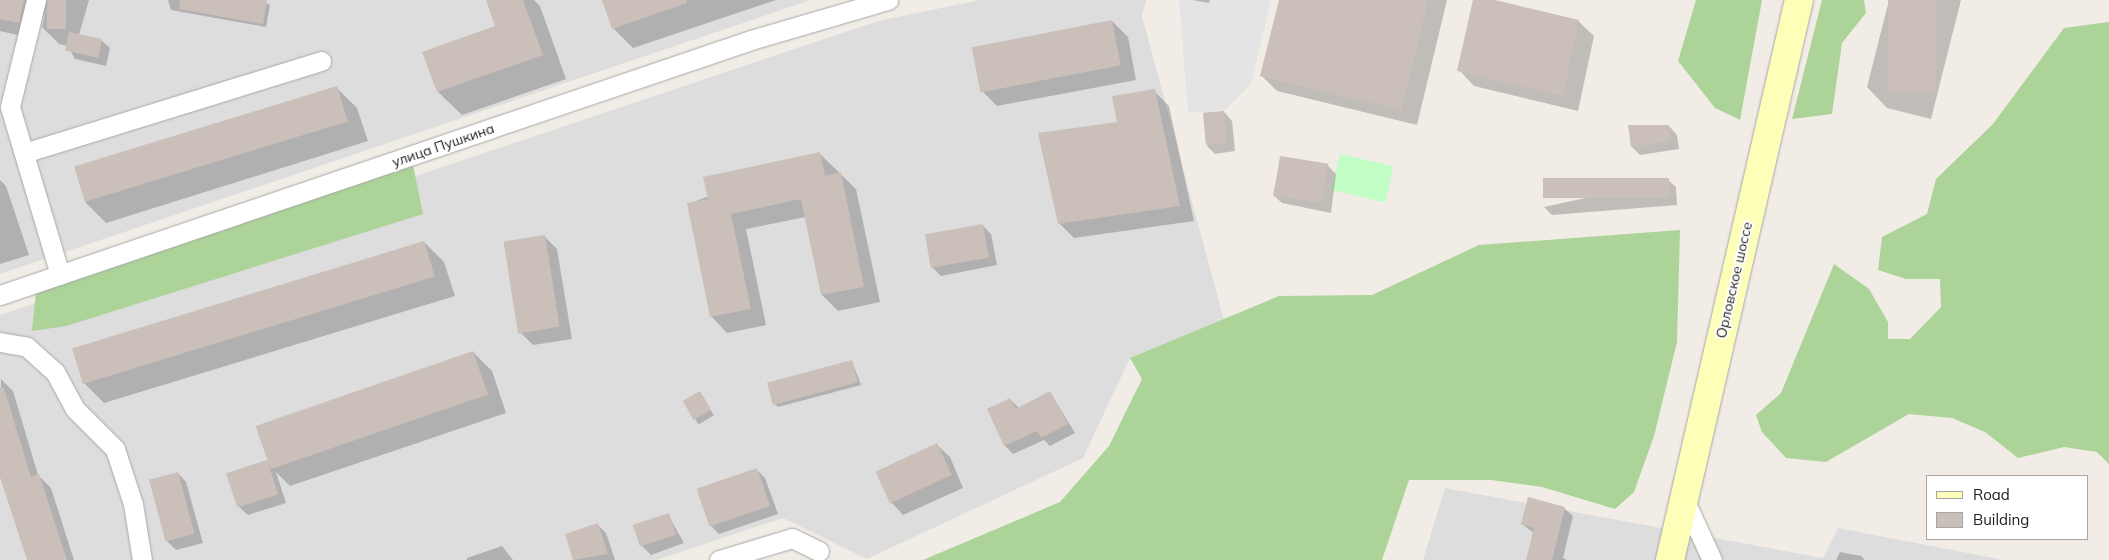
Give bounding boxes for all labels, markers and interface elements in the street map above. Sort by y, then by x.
street label: улица Пушкина [390,120,496,170]
street label: Орловское шоссе [1712,220,1756,340]
legend [1926,475,2089,540]
text: Road [1973,485,2010,504]
text: Building [1973,510,2029,529]

